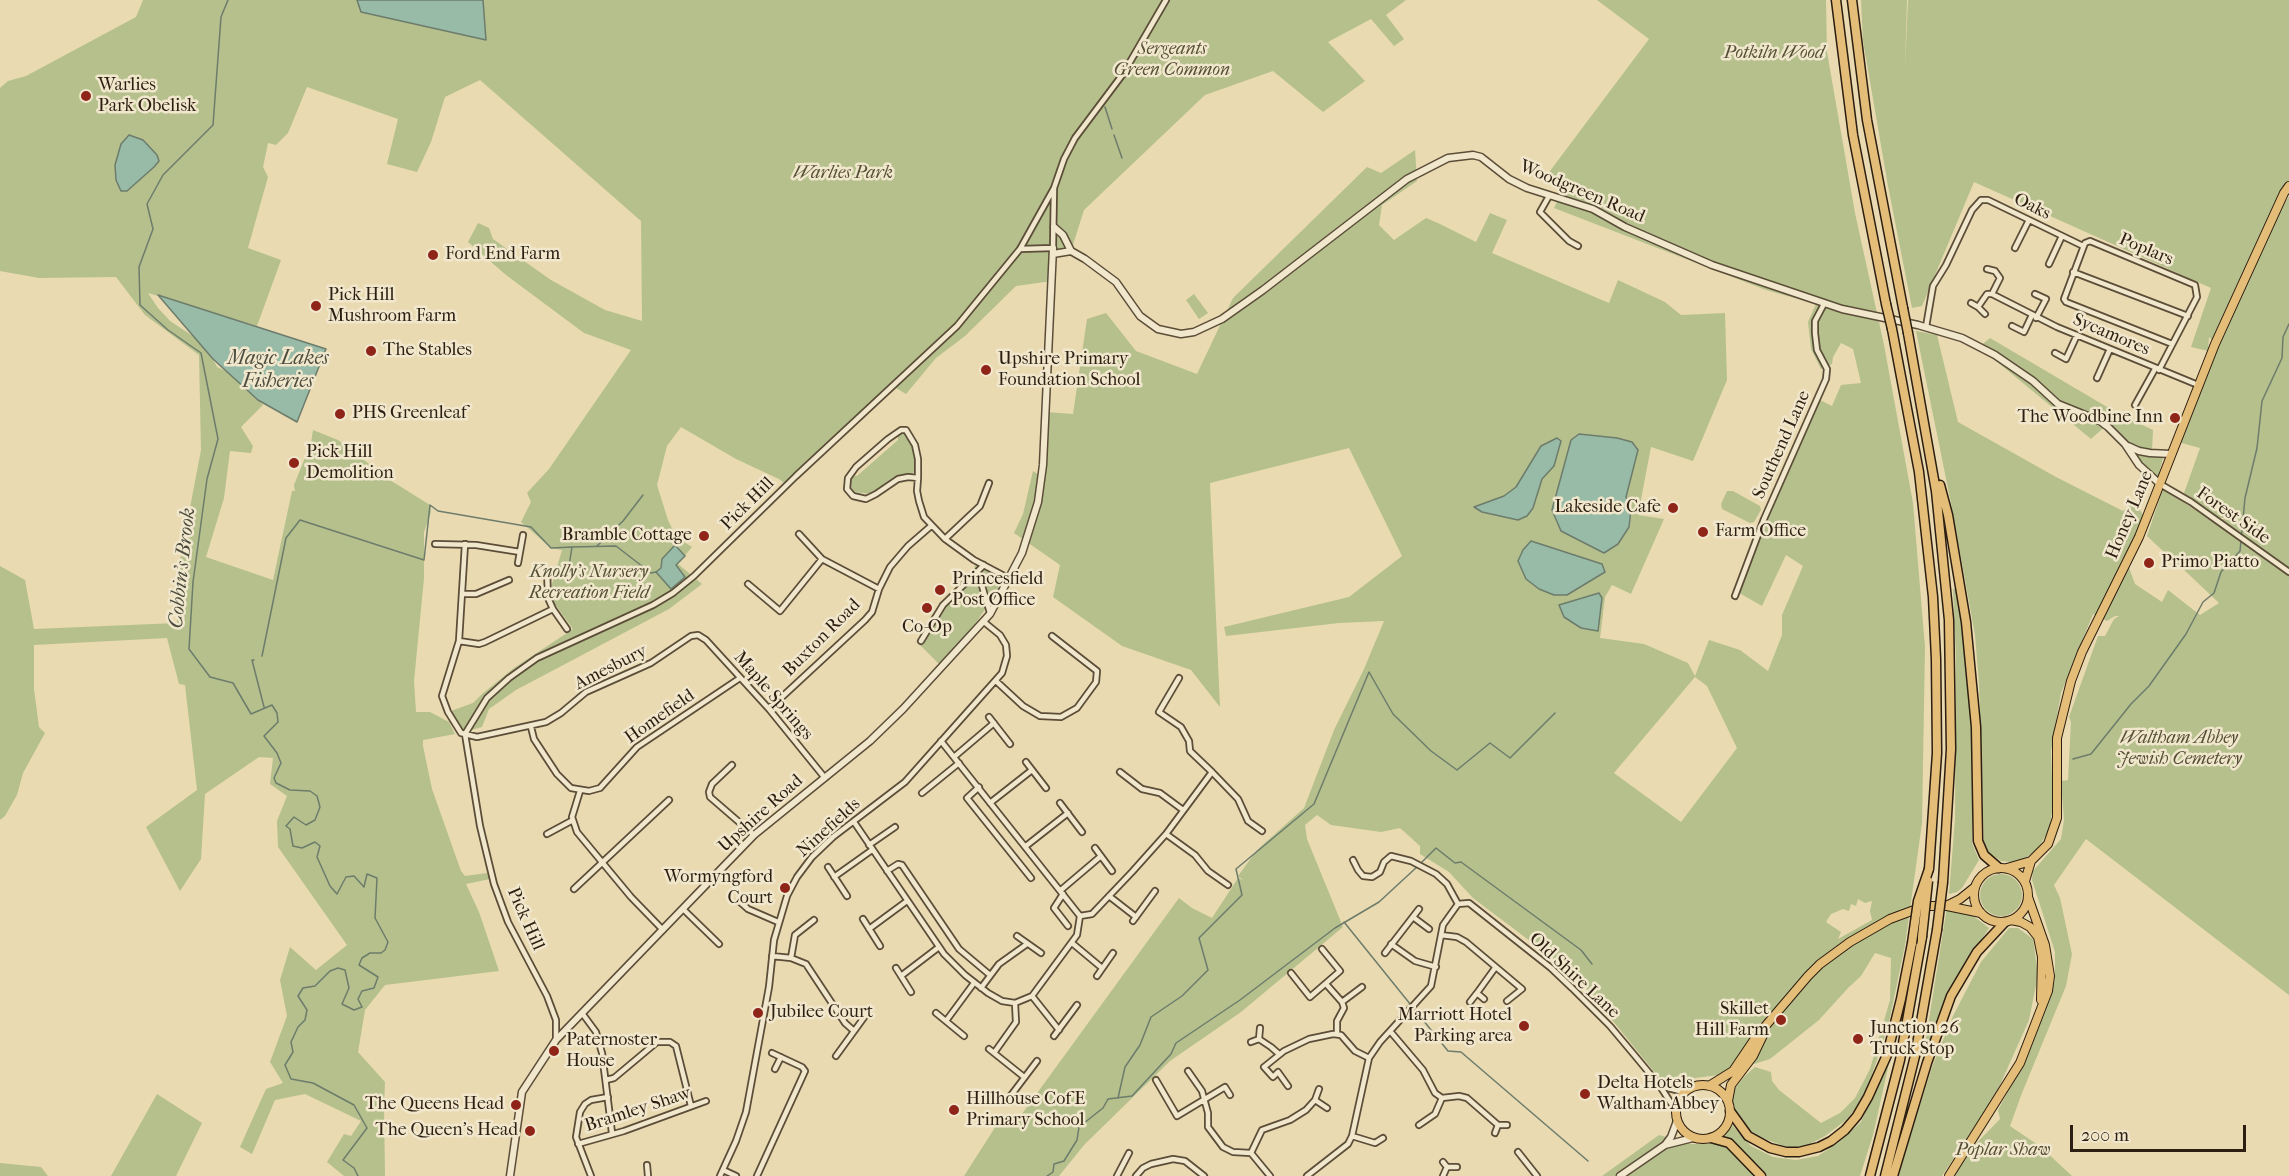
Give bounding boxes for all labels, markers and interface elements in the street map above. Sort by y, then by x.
park label: Sergeants Green Common [1114,39,1230,82]
park label: Potkiln Wood [1724,43,1824,65]
place label: Warlies Park Obelisk [98,75,196,118]
marker: Warlies Park Obelisk [79,89,93,103]
street label: Woodgreen Road [1516,156,1648,228]
park label: Warlies Park [793,163,893,185]
street label: Oaks [2010,189,2054,225]
street label: Poplars [2116,229,2176,271]
place label: Ford End Farm [445,244,560,266]
marker: Ford End Farm [426,248,440,262]
place label: Pick Hill Mushroom Farm [328,285,456,328]
marker: Pick Hill Mushroom Farm [309,299,323,313]
street label: Sycamores [2069,309,2153,361]
place label: The Stables [383,340,472,362]
marker: The Stables [364,344,378,358]
water label: Magic Lakes Fisheries [227,347,329,394]
place label: Upshire Primary Foundation School [998,349,1140,392]
marker: Upshire Primary Foundation School [979,363,993,377]
street label: Southend Lane [1748,388,1816,502]
place label: PHS Greenleaf [352,403,467,425]
marker: PHS Greenleaf [333,407,347,421]
place label: The Woodbine Inn [2018,407,2163,429]
marker: The Woodbine Inn [2168,411,2182,425]
place label: Pick Hill Demolition [306,442,394,484]
marker: Pick Hill Demolition [287,456,301,470]
street label: Honey Lane [2102,468,2158,562]
street label: Pick Hill [717,473,779,535]
street label: Forest Side [2192,483,2274,549]
place label: Lakeside Cafe [1554,497,1661,519]
marker: Lakeside Cafe [1666,501,1680,515]
water label: Cobbin's Brook [165,507,201,629]
place label: Farm Office [1715,521,1806,543]
place label: Bramble Cottage [562,525,692,547]
marker: Farm Office [1696,525,1710,539]
marker: Bramble Cottage [697,529,711,543]
place label: Primo Piatto [2161,552,2259,574]
marker: Primo Piatto [2142,556,2156,570]
park label: Knolly's Nursery Recreation Field [529,562,649,604]
place label: Princesfield Post Office [952,569,1043,612]
marker: Princesfield Post Office [933,583,947,597]
street label: Buxton Road [779,595,865,681]
marker: Co-Op [920,601,934,615]
place label: Co-Op [902,617,952,639]
street label: Amesbury [571,640,651,696]
street label: Maple Springs [729,647,817,745]
street label: Homefield [621,685,699,749]
park label: Waltham Abbey Jewish Cemetery [2116,728,2242,771]
street label: Upshire Road [714,770,808,858]
street label: Ninefields [793,794,865,862]
place label: Wormyngford Court [664,867,773,910]
marker: Wormyngford Court [778,881,792,895]
street label: Pick Hill [502,884,548,954]
street label: Old Shire Lane [1524,928,1624,1024]
place label: Skillet Hill Farm [1695,999,1769,1042]
place label: Jubilee Court [770,1002,873,1024]
place label: Marriott Hotel Parking area [1398,1005,1512,1048]
marker: Jubilee Court [751,1006,765,1020]
marker: Skillet Hill Farm [1774,1013,1788,1027]
place label: Junction 26 Truck Stop [1870,1018,1959,1060]
marker: Marriott Hotel Parking area [1517,1019,1531,1033]
place label: Paternoster House [566,1030,657,1072]
marker: Junction 26 Truck Stop [1851,1032,1865,1046]
marker: Paternoster House [547,1044,561,1058]
place label: Delta Hotels Waltham Abbey [1597,1073,1719,1116]
street label: Bramley Shaw [582,1083,694,1137]
marker: Delta Hotels Waltham Abbey [1578,1087,1592,1101]
place label: Hillhouse CofE Primary School [966,1089,1085,1132]
place label: The Queens Head [365,1094,504,1116]
marker: The Queens Head [509,1098,523,1112]
marker: Hillhouse CofE Primary School [947,1103,961,1117]
scale bar [2073,1113,2248,1151]
place label: The Queen's Head [375,1120,518,1142]
marker: The Queen's Head [523,1124,537,1138]
text: 200 m [2081,1125,2129,1146]
park label: Poplar Shaw [1955,1140,2051,1162]

